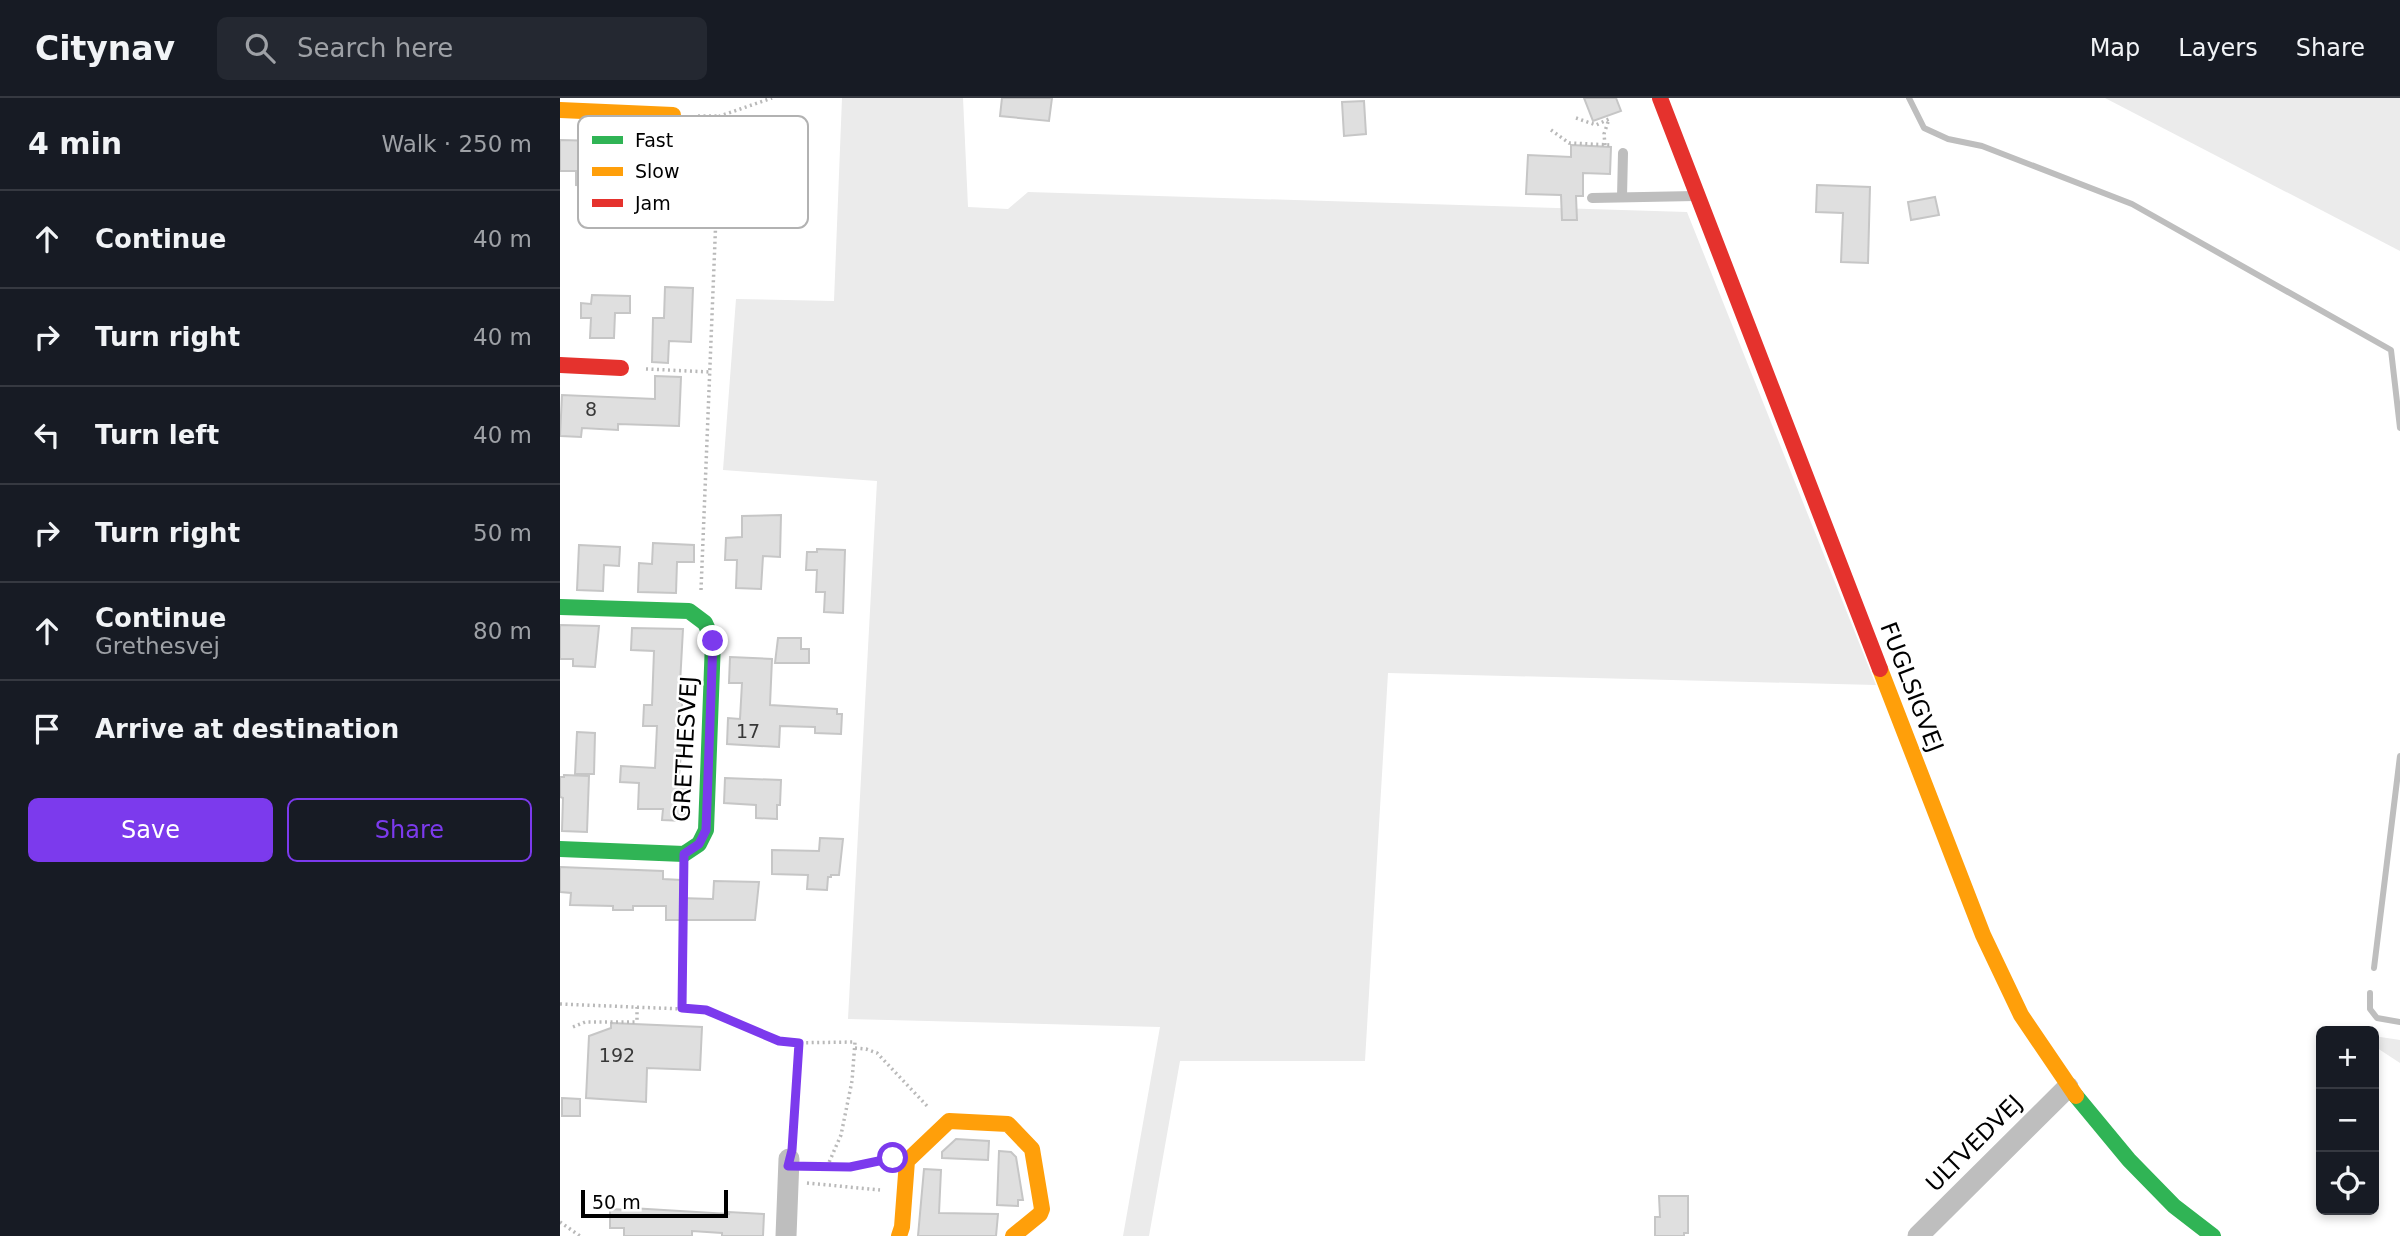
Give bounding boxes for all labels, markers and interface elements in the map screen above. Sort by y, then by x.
search box [217,17,707,80]
text: Citynav [35,29,175,68]
icon: search [241,29,279,67]
text: Search here [297,33,453,63]
text: Map [2090,34,2140,62]
text: Layers [2178,34,2258,62]
text: Share [2296,34,2365,62]
legend [578,116,808,228]
text: 4 min [28,126,122,161]
text: Fast [635,129,673,151]
text: Walk · 250 m [381,131,532,157]
text: Slow [635,160,680,182]
text: Jam [634,192,671,214]
icon: ahead [28,220,66,258]
text: Continue [95,224,226,254]
text: 40 m [473,226,532,252]
icon: right [28,318,66,356]
text: Turn right [95,322,240,352]
text: 40 m [473,324,532,350]
house number: 8 [585,398,597,420]
icon: left [28,416,66,454]
text: Turn left [95,420,219,450]
text: 40 m [473,422,532,448]
icon: right [28,514,66,552]
text: Turn right [95,518,240,548]
text: 50 m [473,520,532,546]
text: Continue [95,603,226,633]
icon: ahead [28,612,66,650]
text: 80 m [473,618,532,644]
street label: FUGLSIGVEJ [1875,618,1949,756]
route end [697,625,728,656]
text: Grethesvej [95,633,220,659]
street label: GRETHESVEJ [668,675,702,823]
icon: arrive [28,710,66,748]
text: Arrive at destination [95,714,399,744]
house number: 17 [736,720,760,742]
button: Save [28,798,273,862]
button: Share [287,798,532,862]
map controls [2316,1026,2379,1215]
button: + [2316,1026,2379,1089]
house number: 192 [599,1044,635,1066]
button: − [2316,1089,2379,1152]
street label: ULTVEDVEJ [1921,1090,2027,1196]
route start [877,1142,908,1173]
button: locate [2316,1152,2379,1215]
scale bar [581,1187,728,1219]
text: 50 m [592,1191,641,1213]

